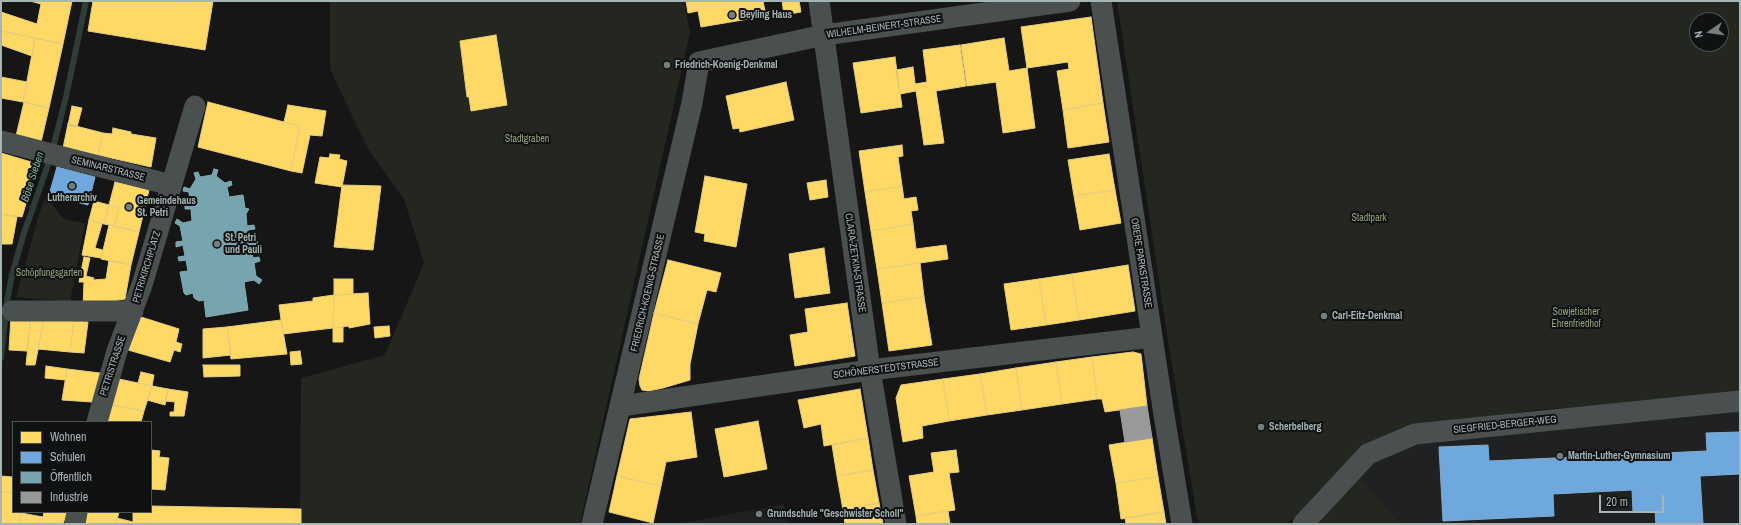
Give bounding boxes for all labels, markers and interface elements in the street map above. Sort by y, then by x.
place label: Beyling Haus [740,9,792,21]
marker: Beyling Haus [727,10,737,20]
north arrow [1689,12,1729,52]
street label: WILHELM-BEINERT-STRASSE [826,13,942,41]
text: N [1691,30,1706,39]
place label: Friedrich-Koenig-Denkmal [675,59,778,71]
marker: Friedrich-Koenig-Denkmal [662,60,672,70]
park label: Stadtgraben [505,133,549,145]
water label: Böse Sieben [19,150,47,204]
street label: SEMINARSTRASSE [70,154,146,184]
marker: Lutherarchiv [67,181,77,191]
place label: Lutherarchiv [47,192,97,204]
place label: Gemeindehaus St. Petri [137,195,196,218]
marker: Gemeindehaus St. Petri [124,202,134,212]
park label: Stadtpark [1351,212,1387,224]
street label: CLARA-ZETKIN-STRASSE [842,213,868,313]
street label: OBERE PARKSTRASSE [1128,217,1154,309]
street label: PETRIKIRCHPLATZ [130,230,164,304]
place label: St. Petri und Pauli [225,232,262,256]
street label: FRIEDRICH-KOENIG-STRASSE [629,233,667,353]
marker: St. Petri und Pauli [212,239,222,249]
park label: Schöpfungsgarten [16,267,82,279]
park label: Sowjetischer Ehrenfriedhof [1551,306,1601,330]
place label: Carl-Eitz-Denkmal [1332,310,1402,322]
marker: Carl-Eitz-Denkmal [1319,311,1329,321]
street label: PETRISTRASSE [98,334,128,398]
street label: SCHÖNERSTEDTSTRASSE [833,357,939,381]
street label: SIEGFRIED-BERGER-WEG [1453,414,1557,436]
legend [12,421,152,513]
place label: Scherbelberg [1269,421,1321,433]
marker: Scherbelberg [1256,422,1266,432]
text: Wohnen [50,429,86,445]
text: Schulen [50,449,86,465]
place label: Martin-Luther-Gymnasium [1568,450,1671,462]
marker: Martin-Luther-Gymnasium [1555,451,1565,461]
text: Öffentlich [50,469,92,485]
scale bar [1601,487,1666,513]
text: Industrie [50,489,88,505]
text: 20 m [1606,494,1628,510]
place label: Grundschule "Geschwister Scholl" [767,508,903,520]
marker: Grundschule "Geschwister Scholl" [754,509,764,519]

